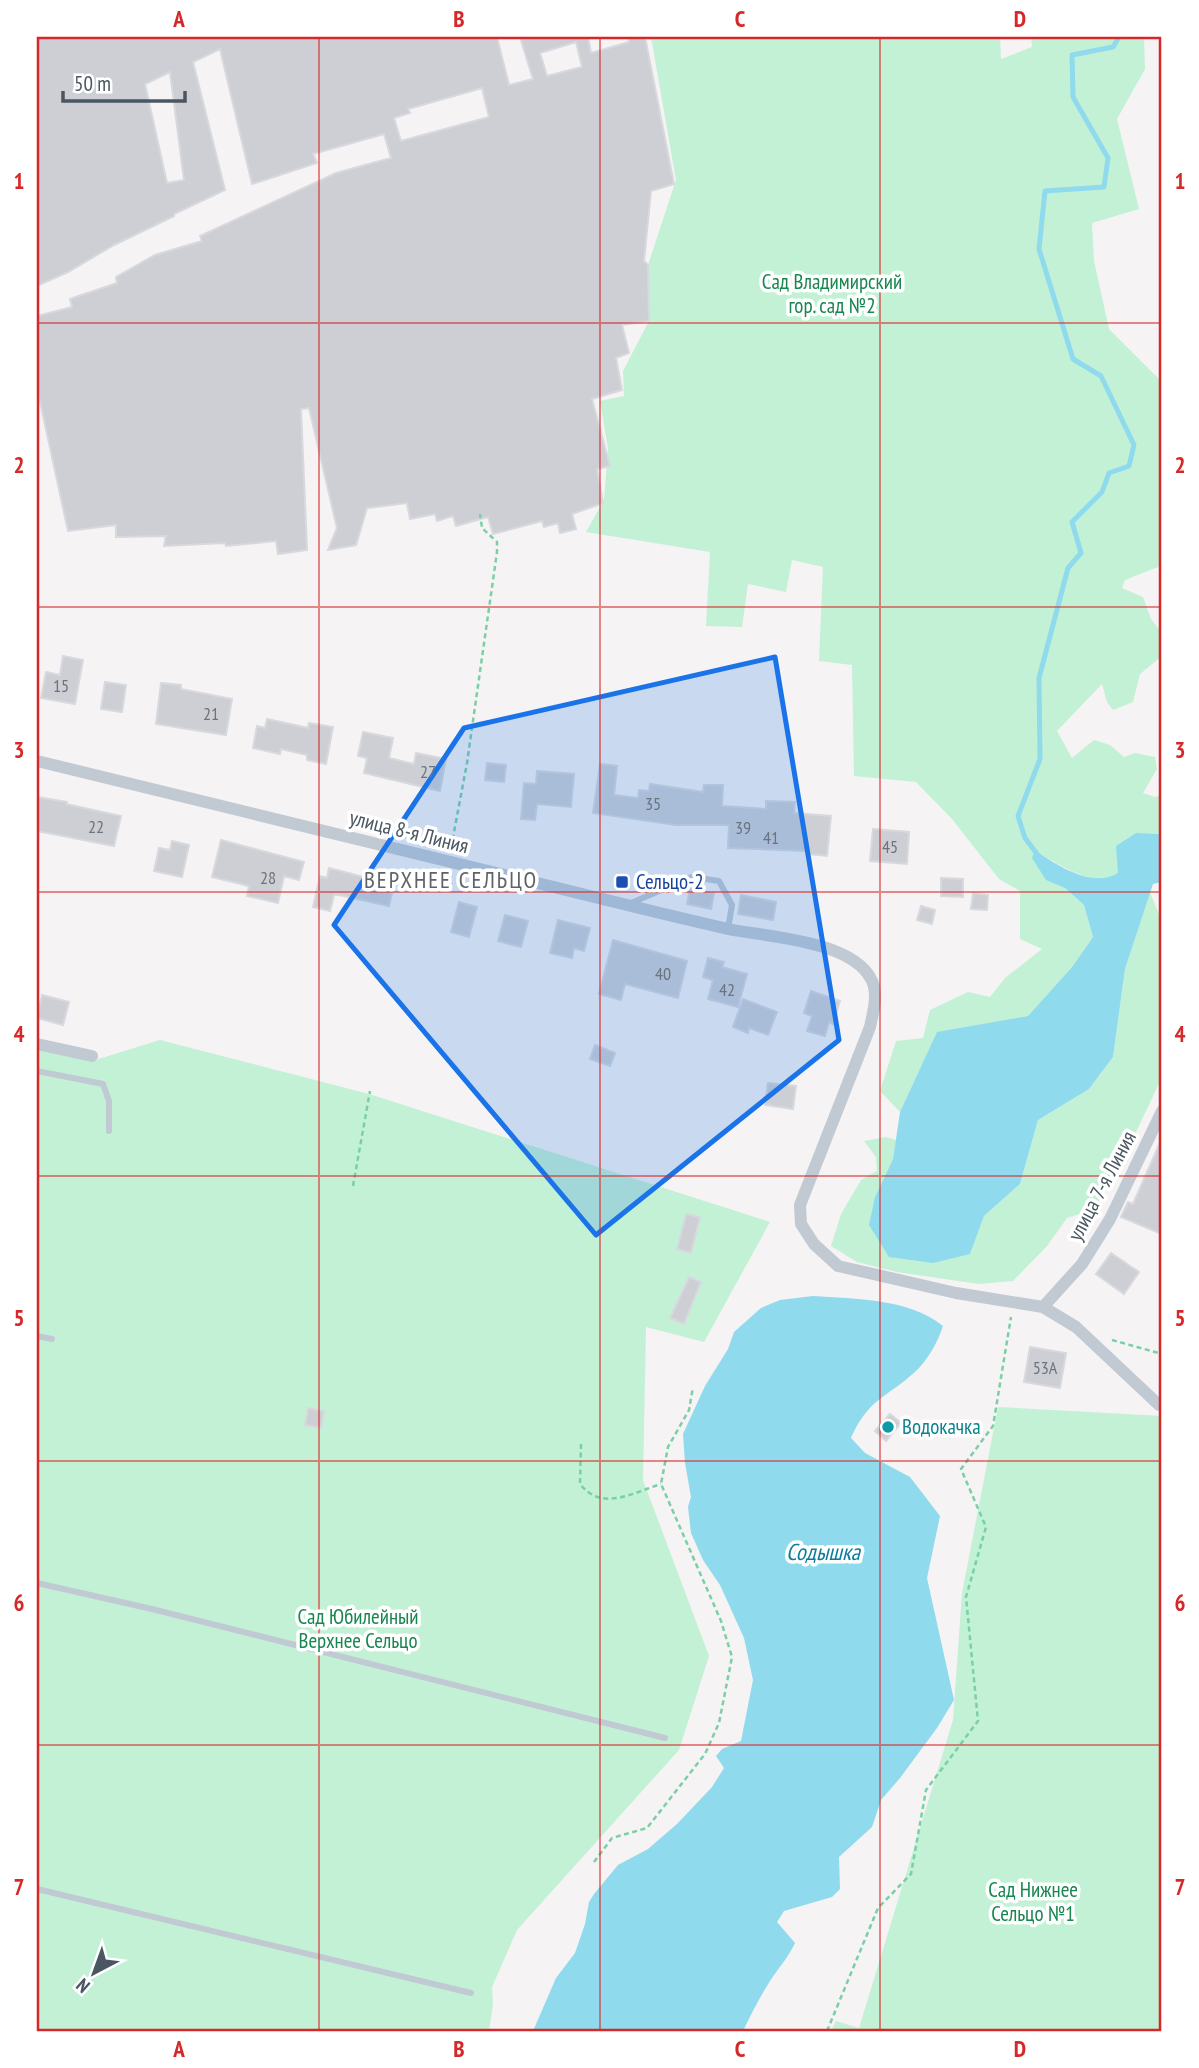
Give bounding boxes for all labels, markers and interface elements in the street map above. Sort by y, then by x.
text: A [172,4,185,33]
text: B [453,4,465,33]
text: C [735,4,746,33]
text: D [1014,4,1026,33]
scale bar [63,60,186,104]
text: 50 m [74,70,111,97]
text: 1 [14,166,25,195]
text: 1 [1175,166,1186,195]
park label: Сад Владимирский гор. сад №2 [762,268,902,319]
text: 2 [14,450,25,479]
text: 2 [1175,450,1186,479]
house number: 15 [53,674,69,697]
house number: 21 [203,702,219,725]
text: 3 [14,735,25,764]
text: 3 [1175,735,1186,764]
house number: 27 [420,760,436,783]
house number: 35 [645,792,661,815]
street label: улица 8-я Линия [347,804,472,859]
house number: 22 [88,815,104,838]
house number: 39 [735,816,751,839]
house number: 41 [763,826,779,849]
house number: 45 [882,835,898,858]
district label: ВЕРХНЕЕ СЕЛЬЦО [364,865,538,894]
house number: 28 [260,866,276,889]
place label: Сельцо-2 [636,868,704,895]
marker: Сельцо-2 [614,874,630,890]
house number: 40 [655,962,671,985]
house number: 42 [719,978,735,1001]
text: 4 [14,1019,25,1048]
text: 4 [1175,1019,1186,1048]
street label: улица 7-я Линия [1061,1126,1142,1245]
text: 5 [14,1303,25,1332]
text: 5 [1175,1303,1186,1332]
house number: 53А [1033,1356,1058,1379]
place label: Водокачка [902,1413,981,1440]
marker: Водокачка [880,1419,896,1435]
water label: Содышка [786,1537,862,1566]
text: 6 [14,1588,25,1617]
text: 6 [1175,1588,1186,1617]
park label: Сад Юбилейный Верхнее Сельцо [297,1603,419,1654]
text: 7 [14,1872,25,1901]
text: 7 [1175,1872,1186,1901]
park label: Сад Нижнее Сельцо №1 [988,1876,1078,1927]
north arrow [60,1938,130,2008]
text: N [71,1973,95,1998]
text: A [172,2034,185,2063]
text: B [453,2034,465,2063]
text: C [735,2034,746,2063]
text: D [1014,2034,1026,2063]

